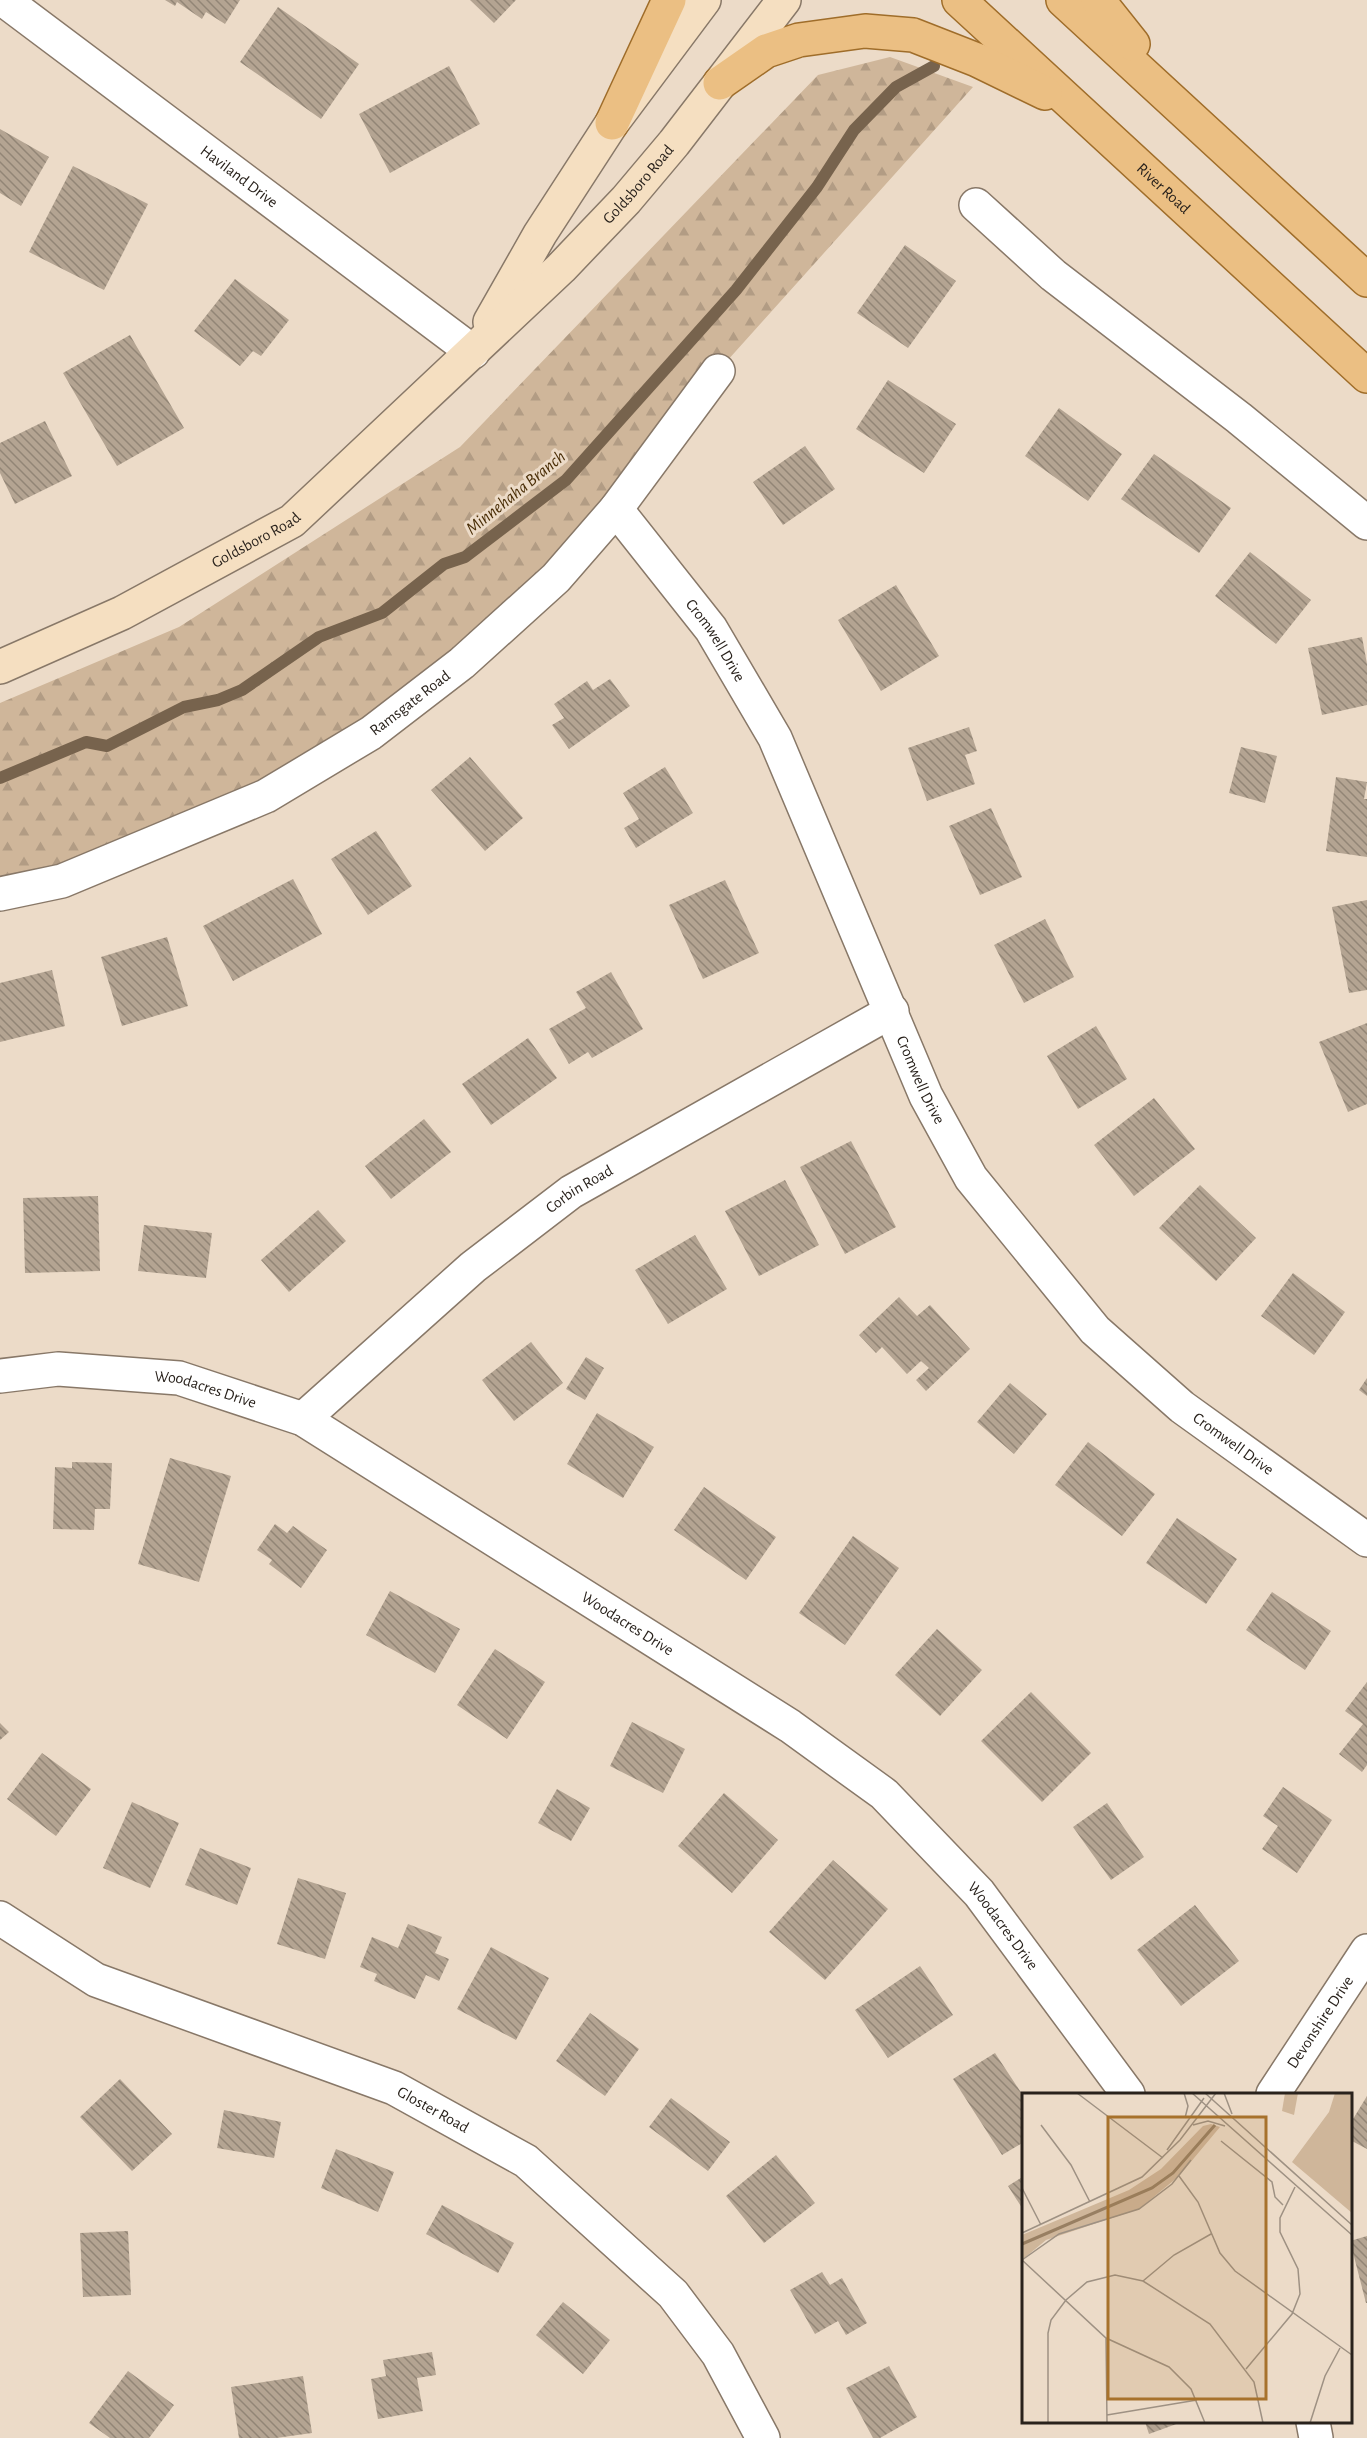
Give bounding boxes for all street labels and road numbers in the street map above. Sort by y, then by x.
street label: Haviland Drive [197,142,281,211]
street label: Goldsboro Road [600,142,677,227]
street label: River Road [1134,160,1193,217]
street label: Goldsboro Road [209,509,304,571]
street label: Cromwell Drive [683,596,748,684]
street label: Ramsgate Road [367,667,453,739]
street label: Cromwell Drive [894,1033,948,1127]
street label: Corbin Road [543,1162,615,1216]
street label: Woodacres Drive [154,1368,258,1411]
street label: Cromwell Drive [1190,1410,1277,1478]
street label: Woodacres Drive [579,1589,676,1658]
street label: Woodacres Drive [965,1879,1041,1973]
street label: Devonshire Drive [1284,1973,1356,2071]
street label: Gloster Road [395,2084,472,2136]

